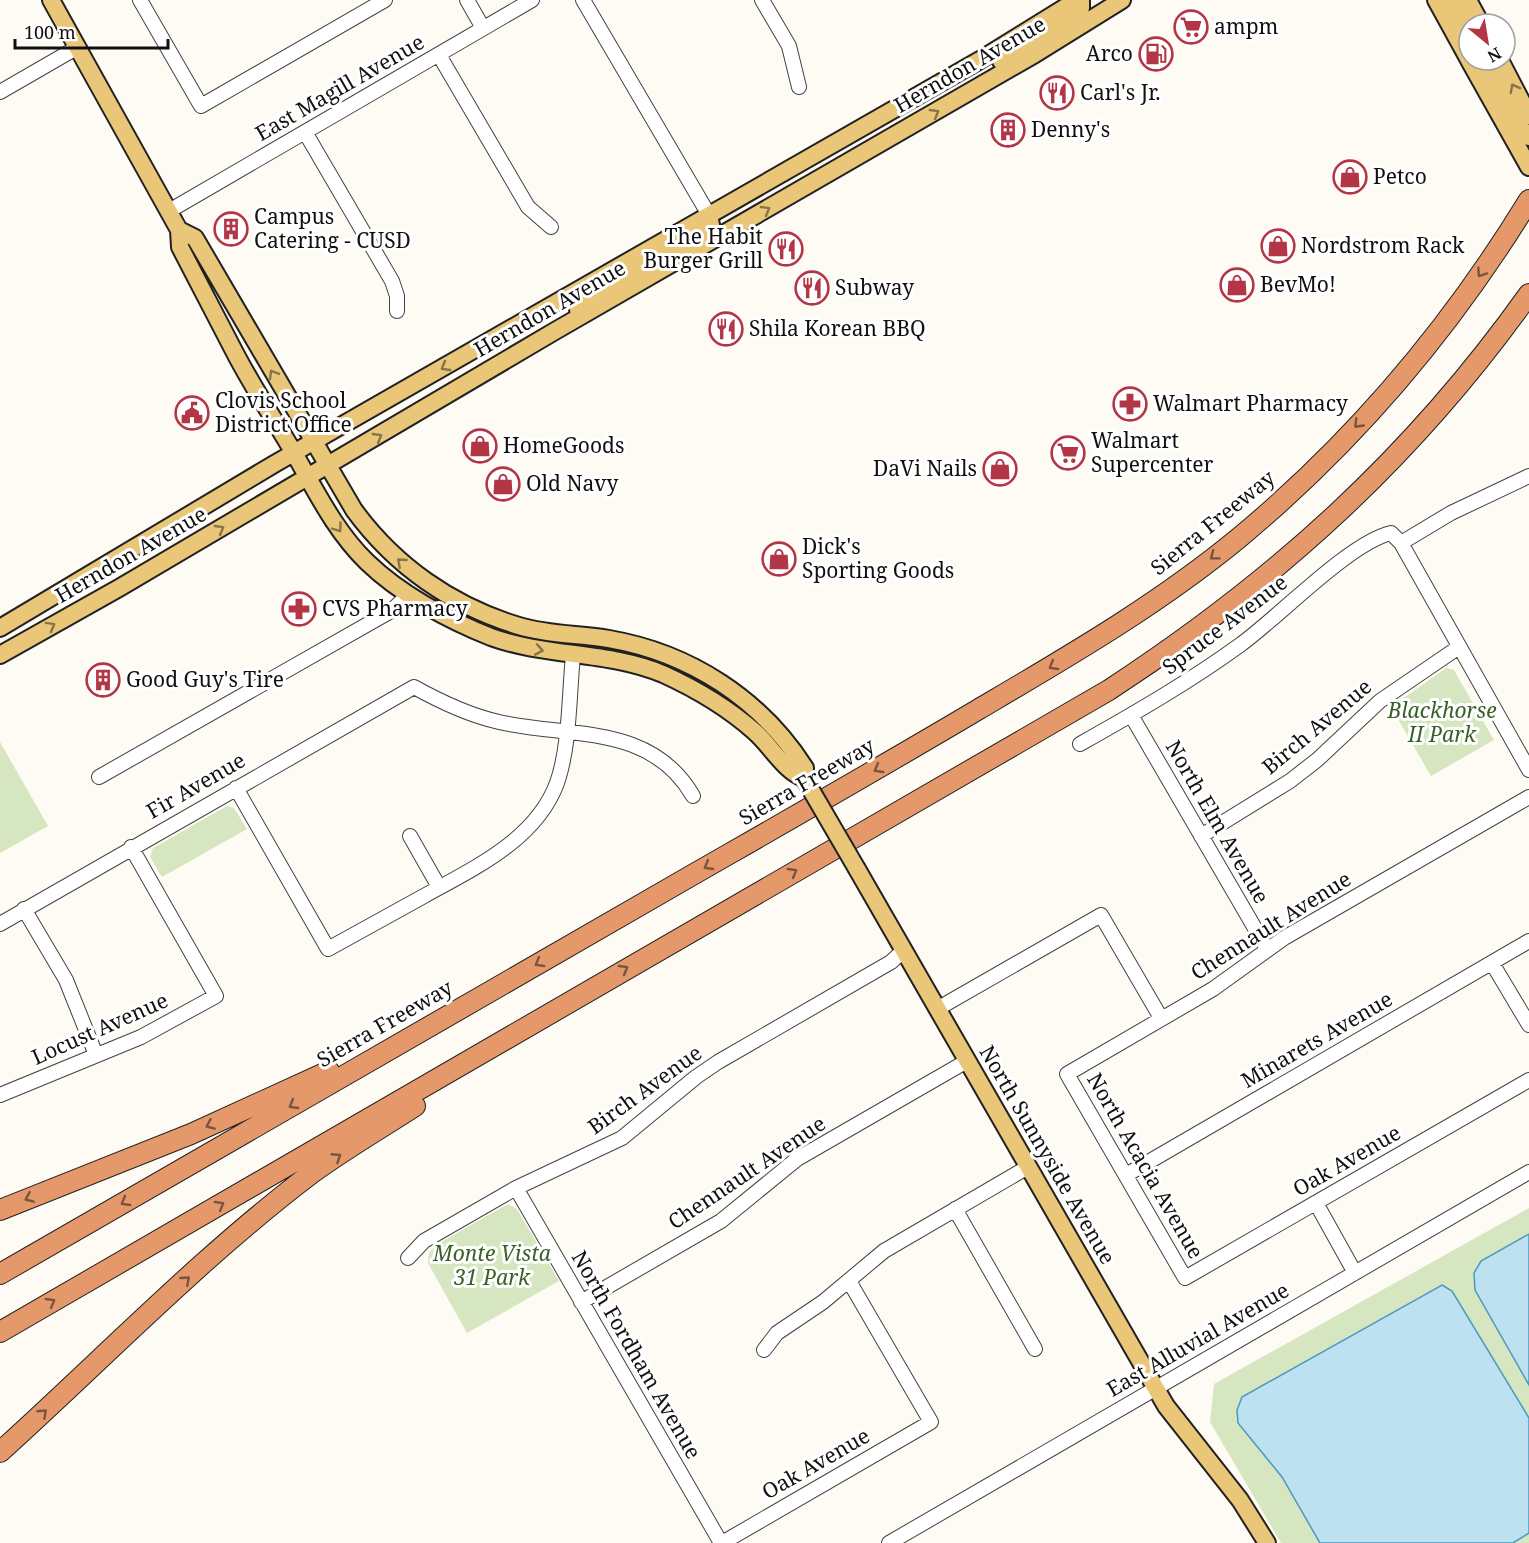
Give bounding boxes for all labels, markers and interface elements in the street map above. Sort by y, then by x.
street label: Herndon Avenue [889,9,1050,119]
supermarket icon: ampm [1173,9,1209,45]
scale bar [15,12,168,50]
place label: ampm [1214,12,1279,40]
north arrow [1457,12,1517,72]
text: 100 m [24,20,76,44]
street label: East Magill Avenue [250,27,429,147]
fuel station icon: Arco [1138,36,1174,72]
place label: Arco [1086,39,1133,67]
text: N [1483,42,1505,68]
restaurant icon: Carl's Jr. [1039,75,1075,111]
place label: Carl's Jr. [1080,78,1161,106]
one-way arrow [1510,84,1521,94]
one-way arrow [929,108,939,120]
building icon: Denny's [990,112,1026,148]
place label: Denny's [1031,115,1110,143]
shop icon: Petco [1332,159,1368,195]
place label: Petco [1373,162,1427,190]
place label: Campus Catering - CUSD [254,202,411,254]
one-way arrow [760,206,770,217]
building icon: Campus Catering - CUSD [213,211,249,247]
place label: The Habit Burger Grill [644,222,763,274]
shop icon: Nordstrom Rack [1260,228,1296,264]
restaurant icon: The Habit Burger Grill [768,231,804,267]
place label: Nordstrom Rack [1301,231,1465,259]
street label: Herndon Avenue [469,253,630,363]
shop icon: BevMo! [1219,267,1255,303]
one-way arrow [1477,267,1488,278]
restaurant icon: Subway [794,270,830,306]
place label: BevMo! [1260,270,1336,298]
place label: Subway [835,273,914,301]
restaurant icon: Shila Korean BBQ [708,311,744,347]
place label: Shila Korean BBQ [749,314,926,342]
one-way arrow [441,359,451,371]
one-way arrow [269,370,281,380]
place label: Clovis School District Office [215,386,352,438]
pharmacy icon: Walmart Pharmacy [1112,386,1148,422]
place label: Walmart Pharmacy [1153,389,1348,417]
public building icon: Clovis School District Office [174,395,210,431]
one-way arrow [1354,417,1365,428]
place label: Walmart Supercenter [1091,426,1214,478]
shop icon: HomeGoods [462,428,498,464]
place label: HomeGoods [503,431,624,459]
one-way arrow [372,433,382,444]
supermarket icon: Walmart Supercenter [1050,435,1086,471]
shop icon: DaVi Nails [982,451,1018,487]
place label: DaVi Nails [873,454,977,482]
street label: Sierra Freeway [1144,463,1280,581]
shop icon: Old Navy [485,466,521,502]
place label: Old Navy [526,469,618,497]
street label: Herndon Avenue [50,499,211,609]
one-way arrow [331,521,342,532]
one-way arrow [214,525,224,537]
place label: Dick's Sporting Goods [802,532,954,584]
shop icon: Dick's Sporting Goods [761,541,797,577]
one-way arrow [1210,549,1221,560]
one-way arrow [397,558,408,569]
street label: Spruce Avenue [1156,568,1293,680]
pharmacy icon: CVS Pharmacy [281,591,317,627]
place label: CVS Pharmacy [322,594,468,622]
one-way arrow [45,622,55,634]
one-way arrow [534,643,544,656]
one-way arrow [1049,658,1059,670]
building icon: Good Guy's Tire [85,662,121,698]
place label: Good Guy's Tire [126,665,284,693]
street label: Birch Avenue [1256,672,1377,780]
park label: Blackhorse II Park [1386,696,1497,748]
street label: Sierra Freeway [734,731,879,831]
street label: North Elm Avenue [1160,735,1276,908]
street label: Fir Avenue [141,746,250,825]
one-way arrow [873,761,884,773]
one-way arrow [704,859,715,870]
street label: Chennault Avenue [1185,864,1356,986]
one-way arrow [787,868,797,879]
one-way arrow [535,956,545,967]
one-way arrow [618,965,628,977]
street label: Sierra Freeway [312,973,457,1073]
street label: Minarets Avenue [1236,984,1397,1094]
street label: Locust Avenue [27,986,172,1071]
street label: Birch Avenue [582,1038,707,1140]
street label: North Sunnyside Avenue [974,1040,1122,1269]
street label: North Acacia Avenue [1081,1067,1211,1264]
one-way arrow [289,1097,300,1109]
street label: Chennault Avenue [662,1109,831,1235]
one-way arrow [206,1118,217,1130]
street label: Oak Avenue [1287,1118,1406,1202]
one-way arrow [330,1153,341,1164]
one-way arrow [25,1191,36,1203]
one-way arrow [121,1195,131,1206]
one-way arrow [214,1201,224,1212]
park label: Monte Vista 31 Park [432,1239,552,1291]
street label: North Fordham Avenue [566,1245,708,1464]
street label: East Alluvial Avenue [1101,1275,1294,1403]
one-way arrow [179,1276,190,1287]
one-way arrow [45,1298,55,1310]
one-way arrow [35,1409,46,1420]
street label: Oak Avenue [756,1421,875,1505]

